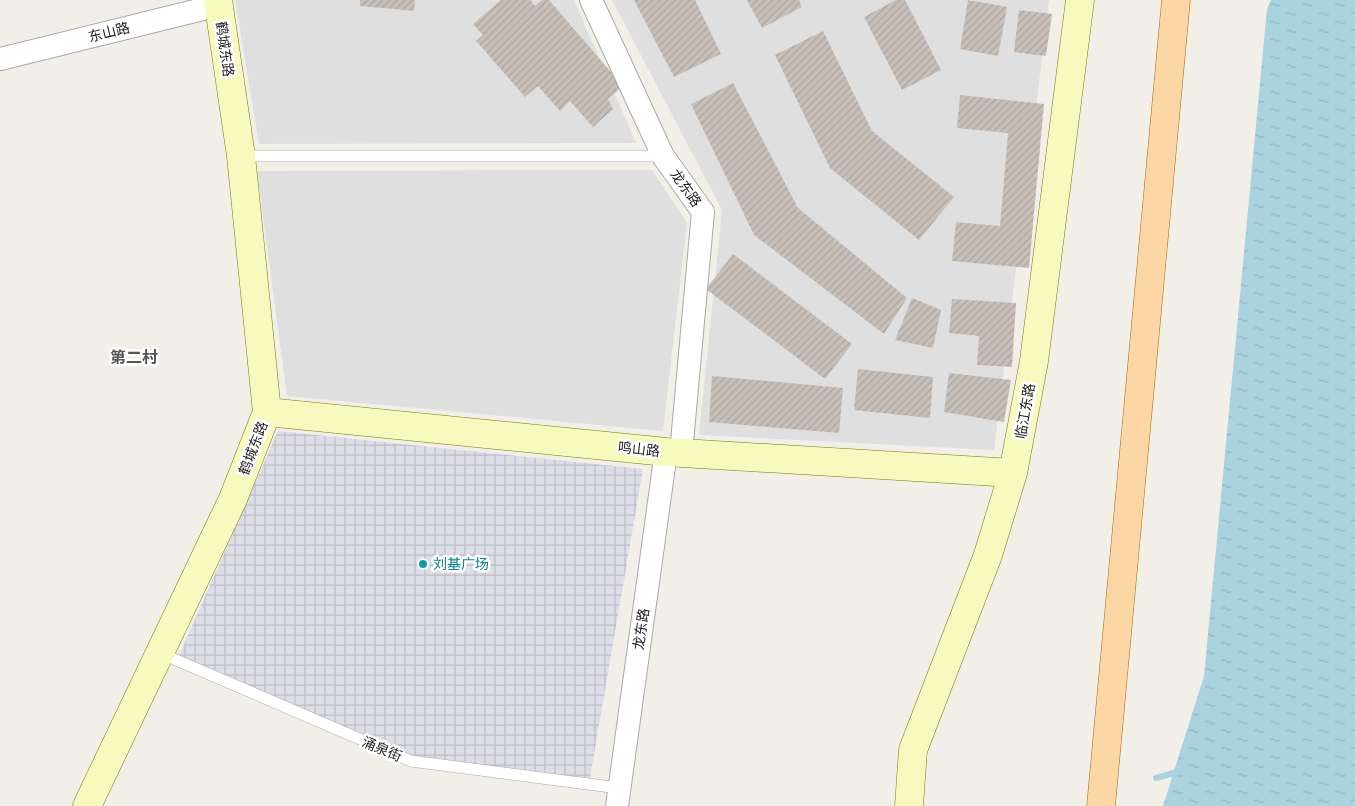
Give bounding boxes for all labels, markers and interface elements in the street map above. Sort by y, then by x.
street label: 东山路 [87,19,131,45]
street label: 鹤城东路 [213,20,237,78]
street label: 龙东路 [667,166,705,210]
district label: 第二村 [110,348,158,367]
street label: 临江东路 [1012,382,1038,440]
street label: 鹤城东路 [235,419,271,477]
street label: 鸣山路 [617,439,661,459]
place label: 刘基广场 [433,556,489,572]
marker: 刘基广场 [417,558,429,570]
street label: 龙东路 [630,607,652,651]
street label: 涌泉街 [360,733,404,765]

